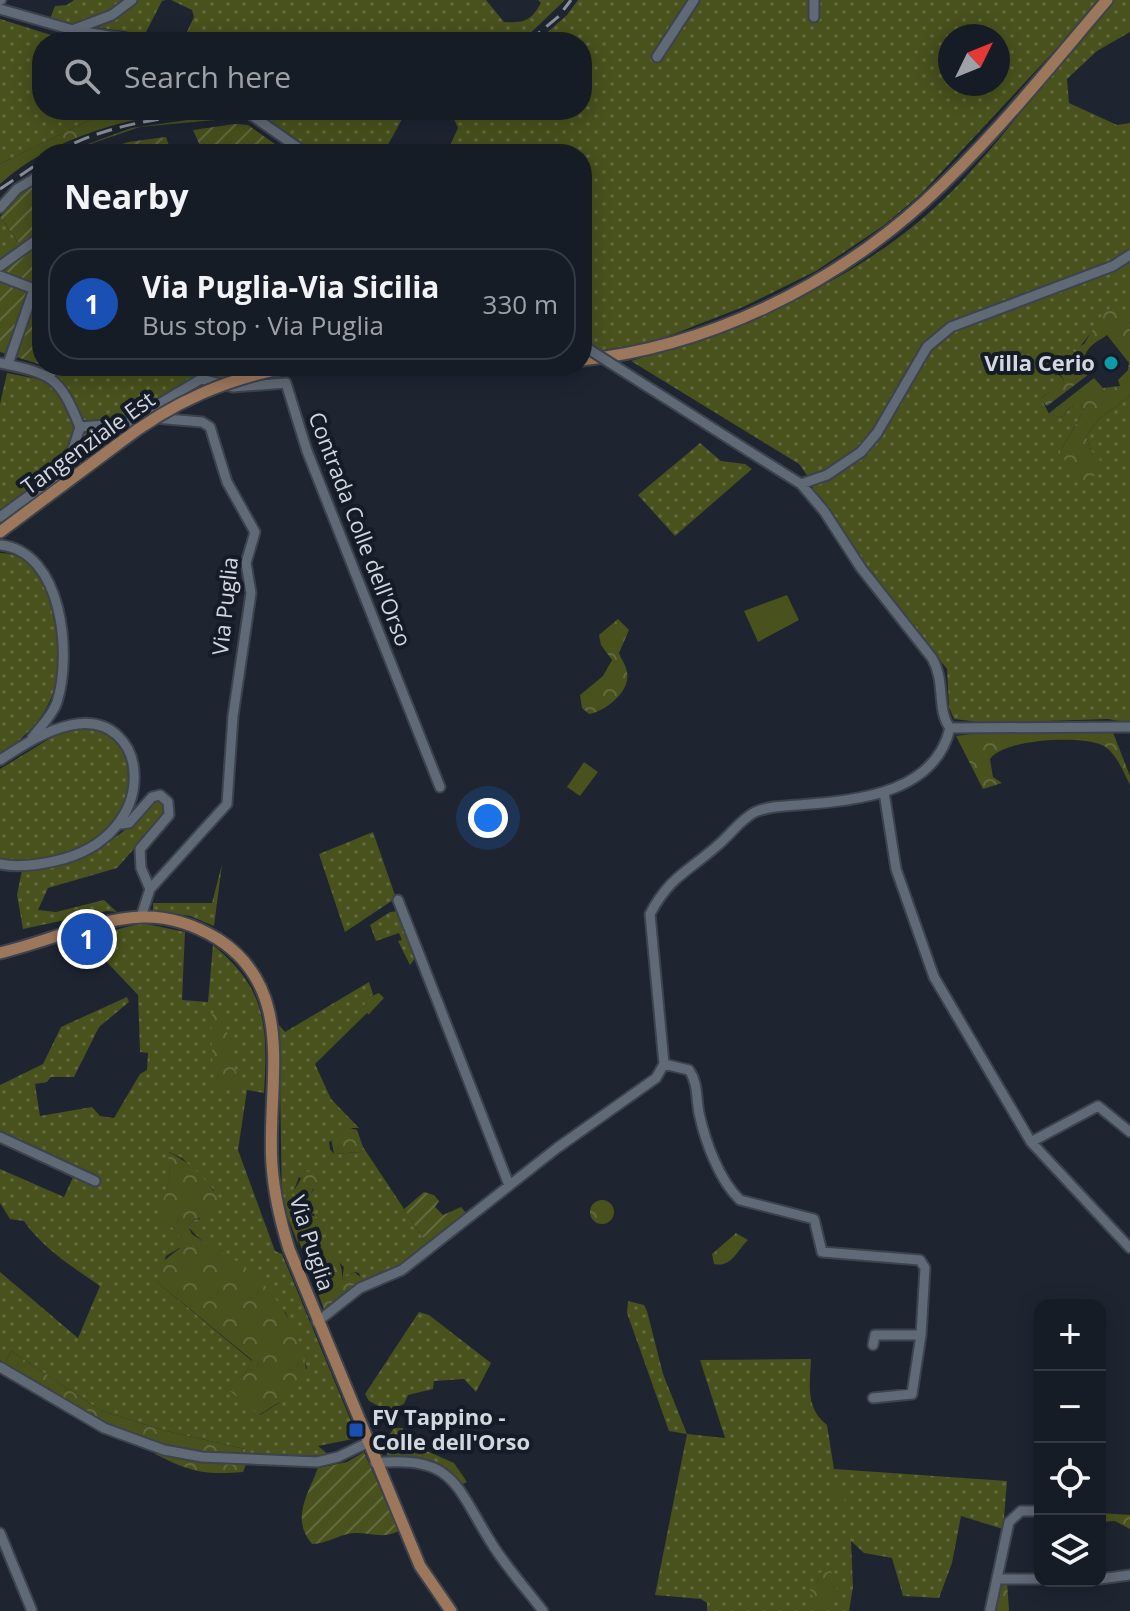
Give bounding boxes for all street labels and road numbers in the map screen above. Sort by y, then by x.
street label: Tangenziale Est [15,384,160,501]
street label: Contrada Colle dell'Orso [302,407,420,650]
street label: Via Puglia [204,555,244,657]
street label: Via Puglia [283,1191,342,1294]

